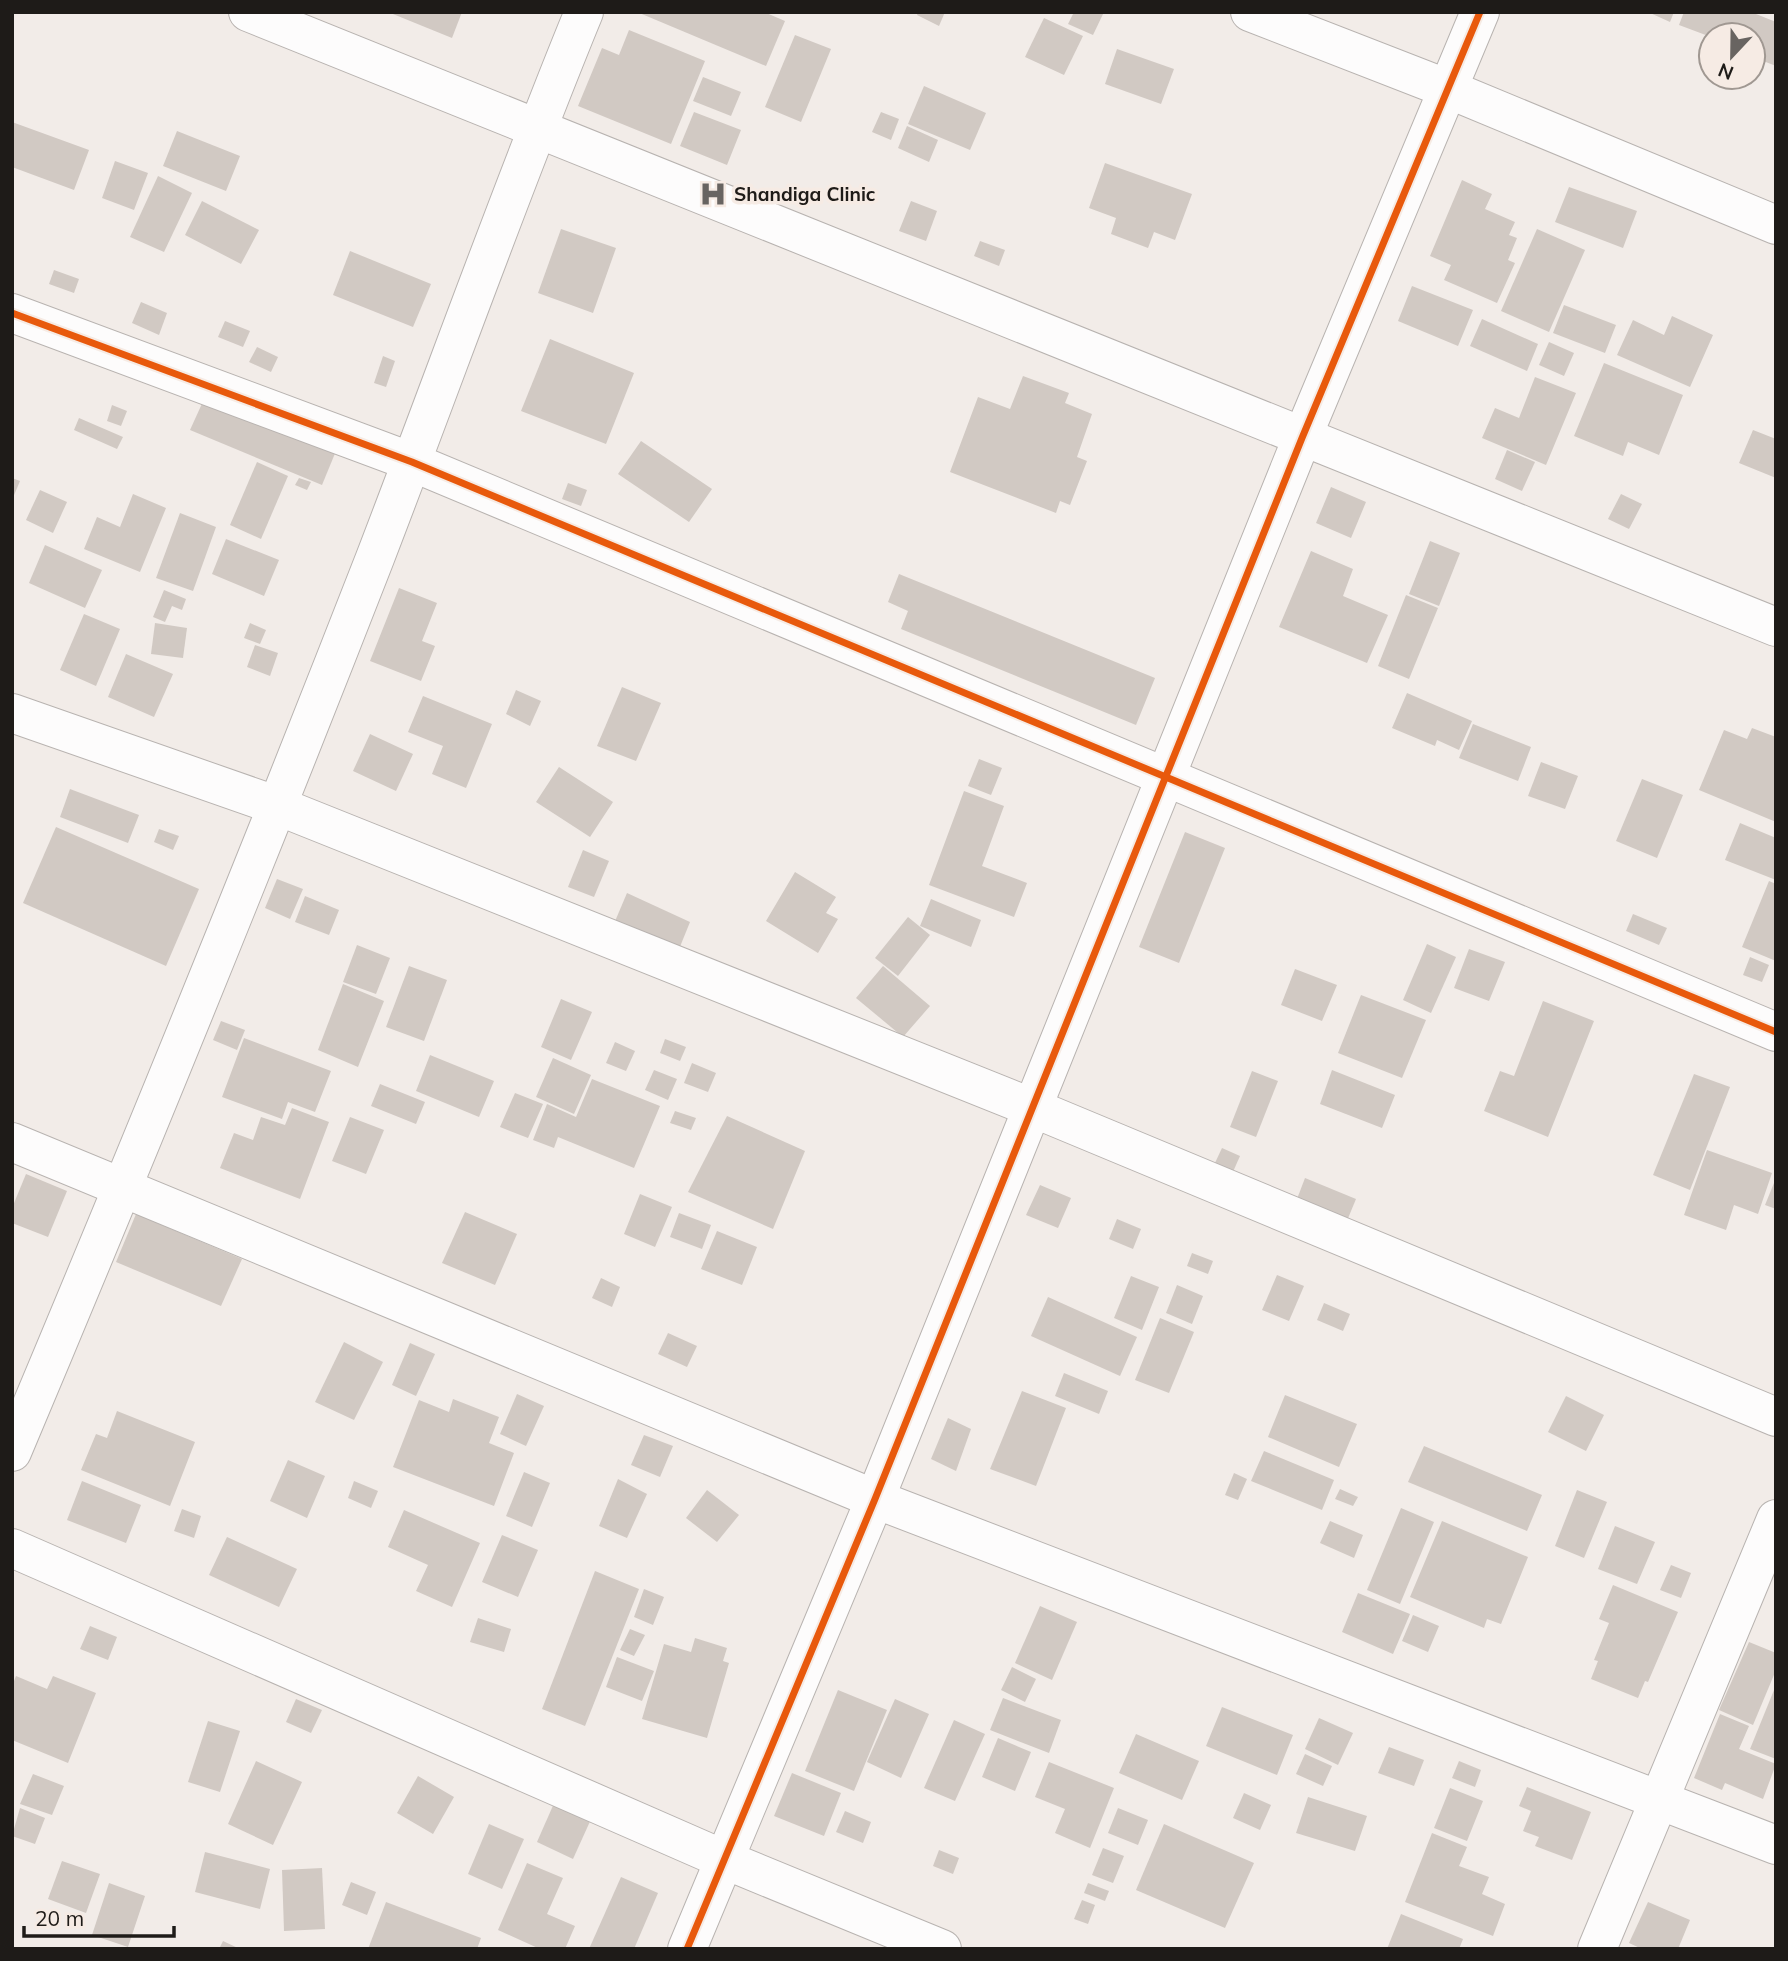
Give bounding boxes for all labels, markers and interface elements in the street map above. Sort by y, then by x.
north arrow [1697,21,1767,91]
text: N [1714,58,1737,86]
hospital icon: Shandiga Clinic [698,179,728,209]
place label: Shandiga Clinic [734,182,876,206]
scale bar [24,1895,175,1939]
text: 20 m [35,1905,84,1931]

